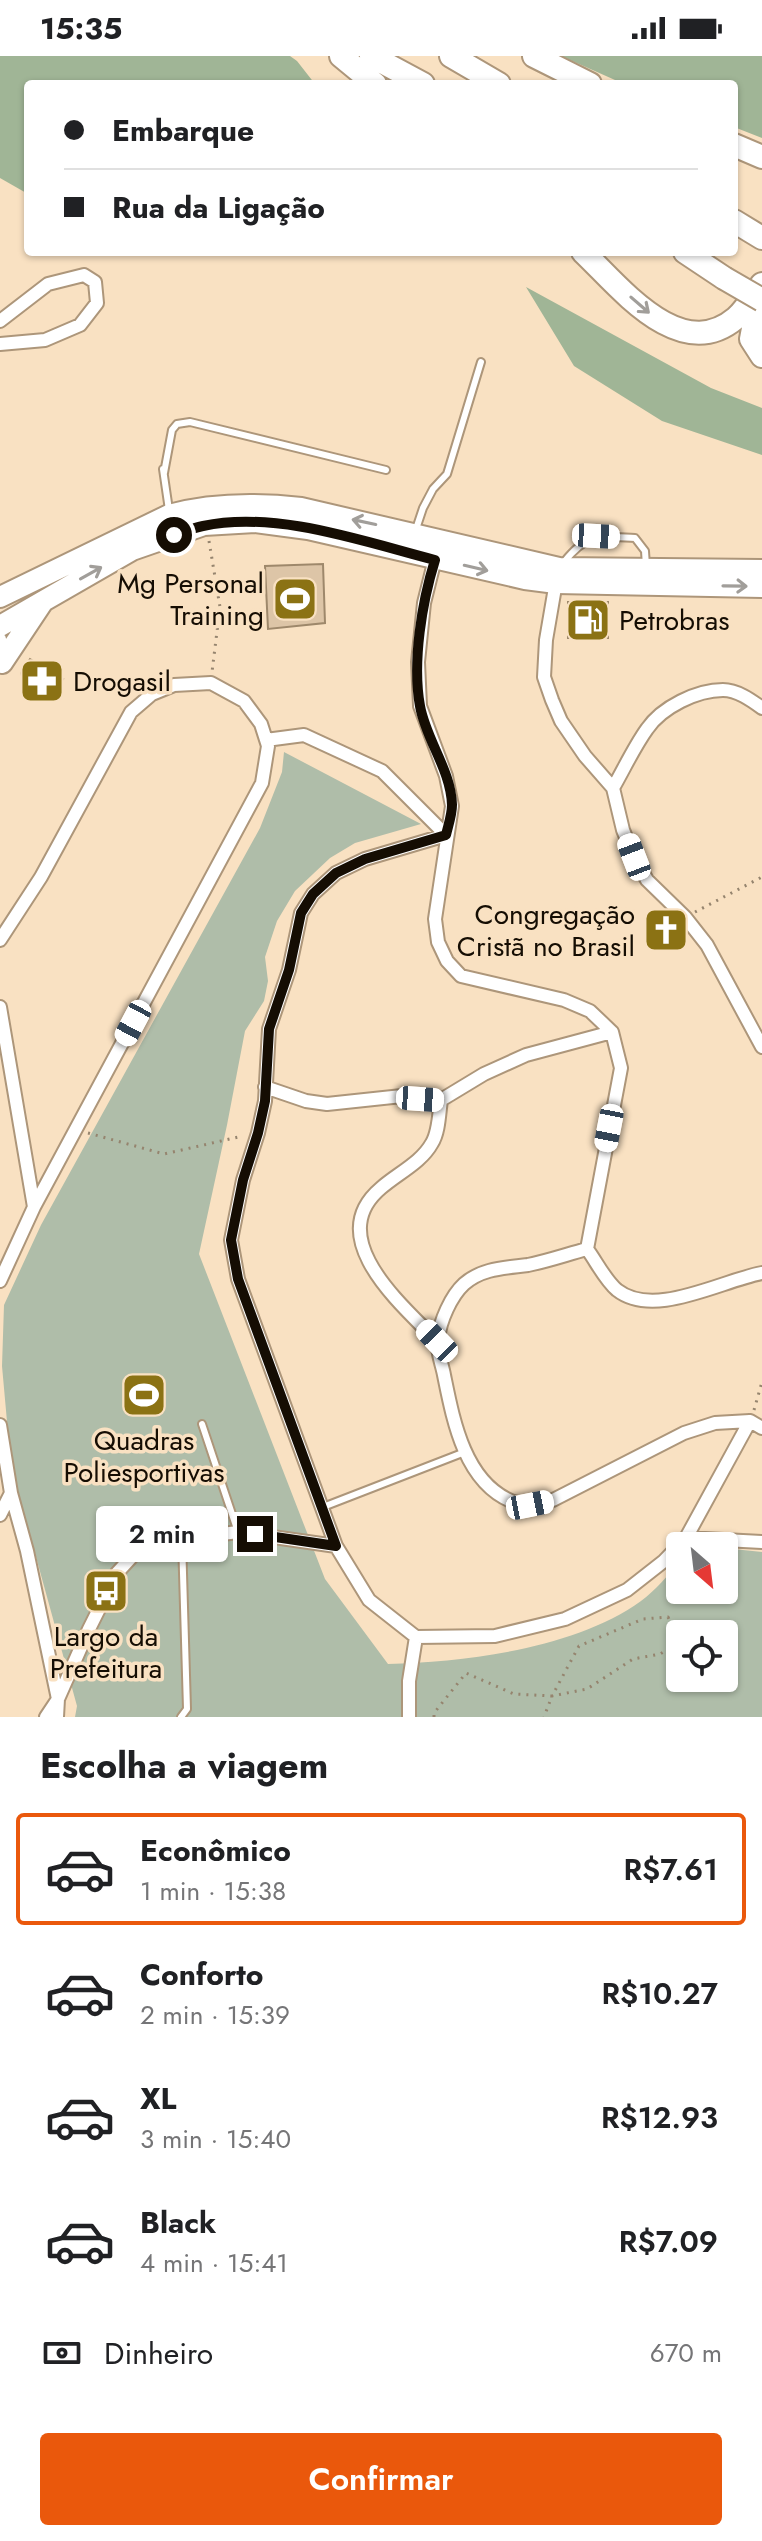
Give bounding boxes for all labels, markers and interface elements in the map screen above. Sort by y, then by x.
text: 15:35 [40,7,122,50]
text: Embarque [112,109,254,152]
text: Rua da Ligação [112,186,325,229]
one-way arrow [629,296,649,314]
one-way arrow [352,514,377,529]
route start [156,517,192,553]
car [571,523,621,549]
one-way arrow [463,561,489,576]
place label: Mg Personal Training [117,563,264,636]
one-way arrow [79,564,102,580]
sports icon: Mg Personal Training [271,575,319,623]
one-way arrow [721,579,748,594]
fuel station icon: Petrobras [564,596,612,644]
place label: Petrobras [619,600,729,641]
pharmacy icon: Drogasil [18,657,66,705]
place label: Drogasil [73,661,171,702]
car [614,830,654,884]
place label: Congregação Cristã no Brasil [457,894,635,967]
church icon: Congregação Cristã no Brasil [642,906,690,954]
car [111,996,155,1050]
car [395,1085,445,1113]
car [593,1102,625,1154]
car [412,1315,462,1367]
sports icon: Quadras Poliesportivas [120,1371,168,1419]
place label: Quadras Poliesportivas [63,1420,225,1493]
car [504,1489,556,1521]
callout: 2 min [95,1506,227,1562]
text: 2 min [129,1515,195,1553]
route end [237,1516,273,1552]
north arrow [666,1532,738,1604]
map controls [666,1532,738,1692]
bus stop icon: Largo da Prefeitura [82,1567,130,1615]
place label: Largo da Prefeitura [50,1616,162,1689]
button: locate [666,1620,738,1692]
text: Escolha a viagem [40,1739,328,1791]
text: Econômico [140,1829,291,1872]
icon: car [44,1833,116,1905]
text: R$7.61 [623,1848,718,1891]
text: 1 min · 15:38 [140,1872,286,1910]
text: Conforto [140,1953,264,1996]
icon: car [44,1957,116,2029]
text: R$10.27 [601,1972,718,2015]
text: 2 min · 15:39 [140,1996,290,2034]
text: XL [140,2077,176,2120]
icon: car [44,2081,116,2153]
text: R$12.93 [601,2096,718,2139]
text: 3 min · 15:40 [140,2120,291,2158]
text: Black [140,2201,216,2244]
icon: car [44,2205,116,2277]
text: R$7.09 [619,2220,718,2263]
text: 4 min · 15:41 [140,2244,288,2282]
icon: cash [40,2331,84,2375]
text: Dinheiro [104,2332,213,2375]
text: 670 m [650,2334,722,2372]
button: Confirmar [40,2433,722,2525]

